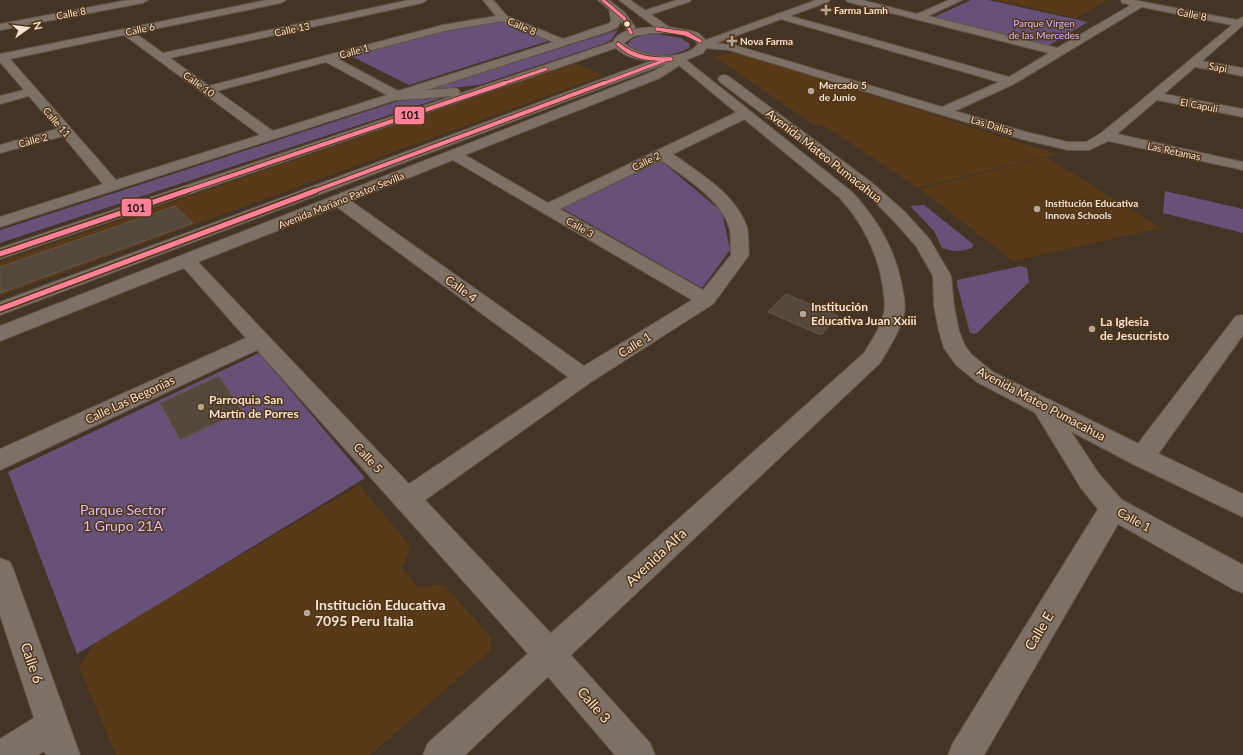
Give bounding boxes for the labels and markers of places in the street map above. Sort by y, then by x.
place label: Farma Lamh [834,4,888,16]
marker: Farma Lamh [821,5,831,15]
unlabelled marker [622,19,632,29]
place label: Nova Farma [740,35,793,47]
marker: Nova Farma [727,36,737,46]
place label: Mercado 5 de Junio [819,79,867,103]
marker: Mercado 5 de Junio [806,86,816,96]
place label: Institución Educativa Innova Schools [1045,197,1138,221]
marker: Institución Educativa Innova Schools [1032,204,1042,214]
place label: Institución Educativa Juan Xxiii [811,299,917,328]
marker: Institución Educativa Juan Xxiii [798,309,808,319]
place label: La Iglesia de Jesucristo [1100,314,1169,343]
marker: La Iglesia de Jesucristo [1087,324,1097,334]
place label: Parroquia San Martín de Porres [209,392,299,421]
marker: Parroquia San Martín de Porres [196,402,206,412]
place label: Institución Educativa 7095 Peru Italia [315,596,446,629]
marker: Institución Educativa 7095 Peru Italia [302,608,312,618]

